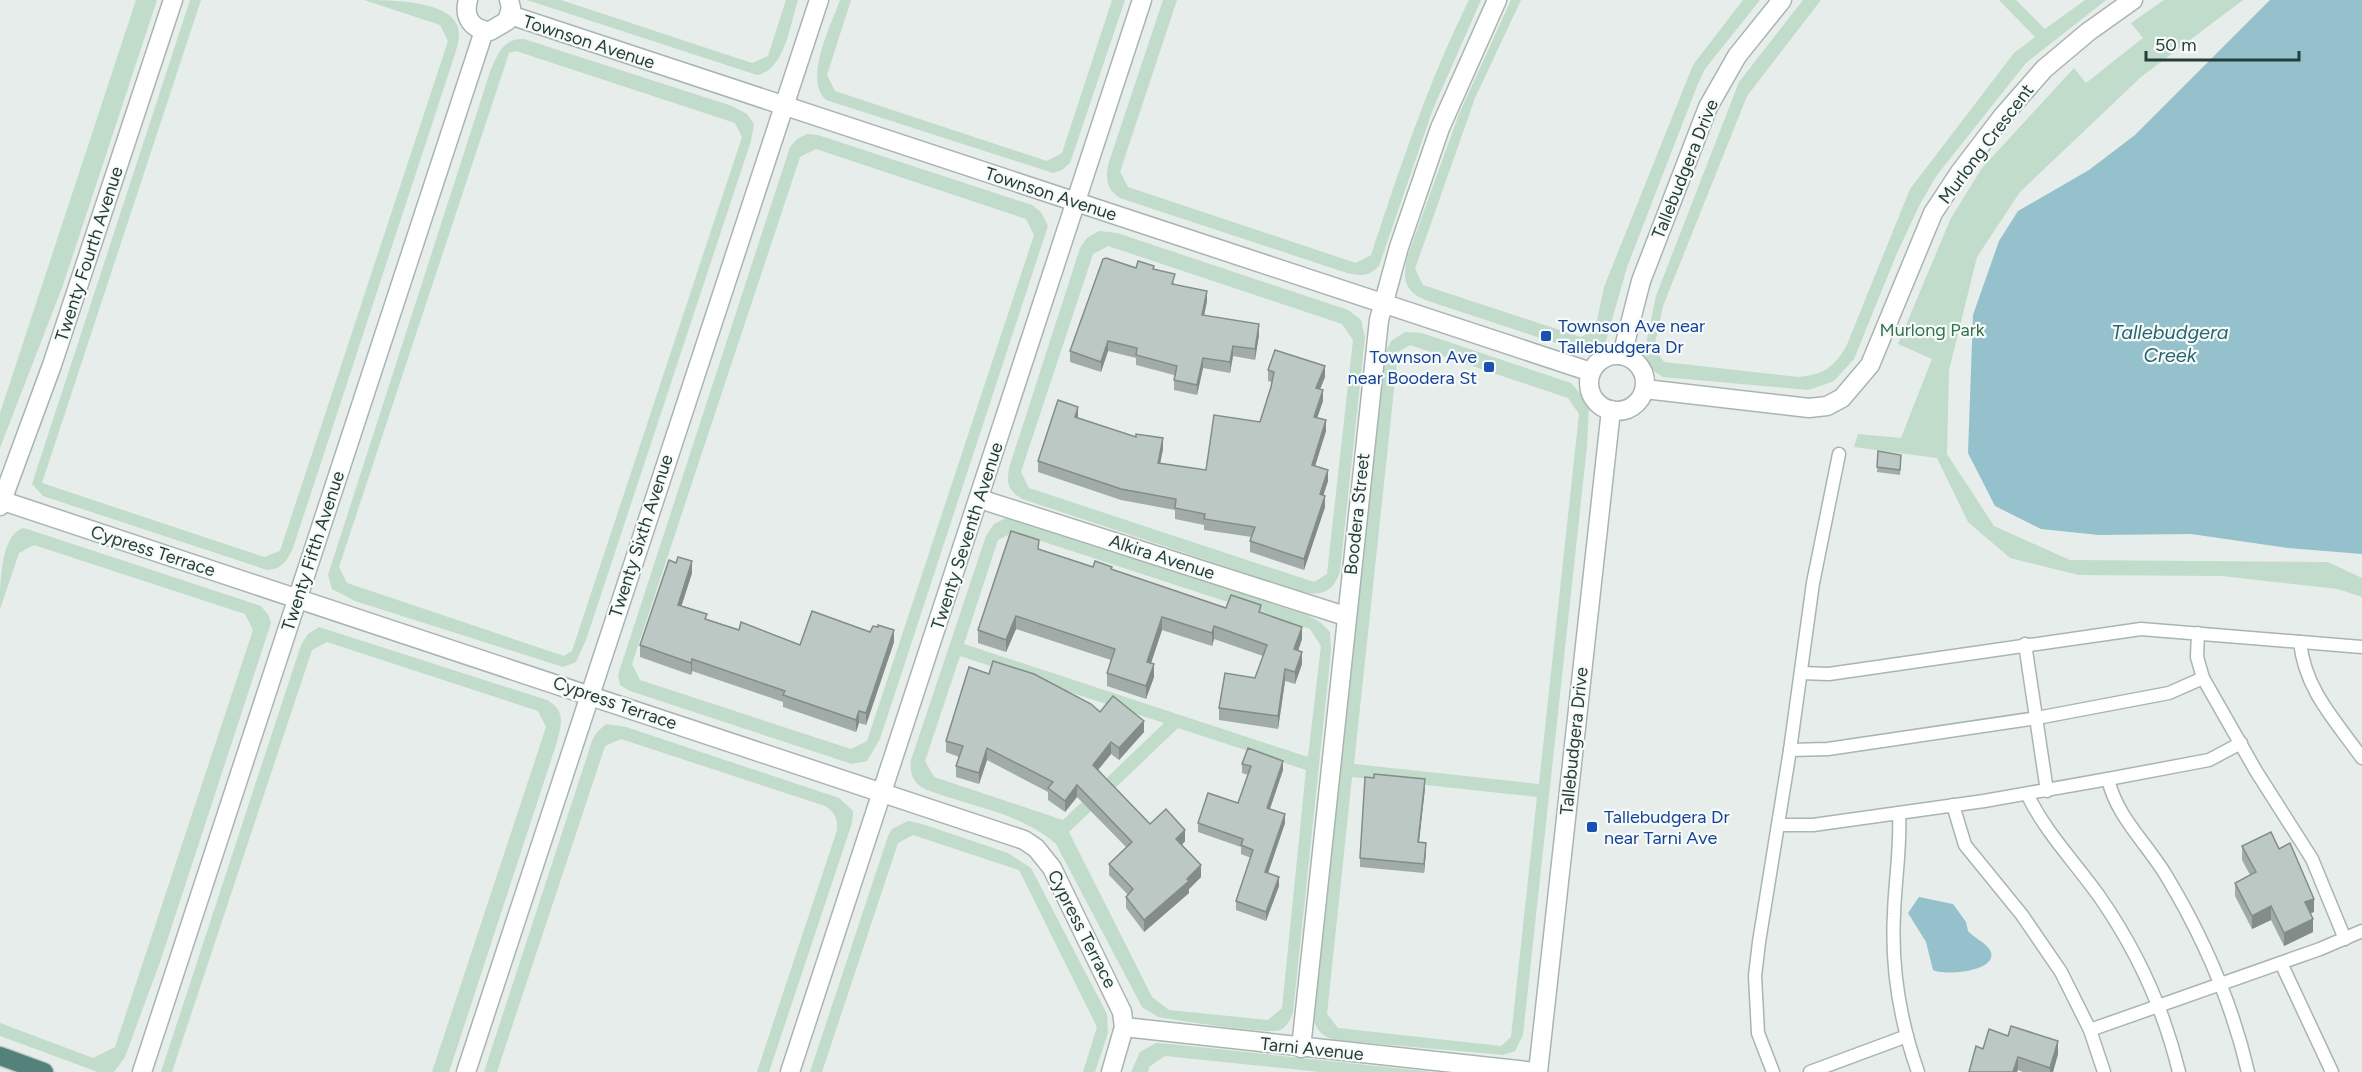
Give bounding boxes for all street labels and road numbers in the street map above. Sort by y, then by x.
street label: Townson Avenue [520,10,658,74]
street label: Murlong Crescent [1934,80,2038,208]
street label: Tallebudgera Drive [1647,96,1723,242]
street label: Townson Avenue [982,162,1120,226]
street label: Twenty Fourth Avenue [50,164,128,344]
street label: Twenty Seventh Avenue [926,439,1008,633]
street label: Twenty Sixth Avenue [604,452,678,620]
street label: Boodera Street [1340,452,1374,576]
street label: Twenty Fifth Avenue [277,468,349,634]
street label: Cypress Terrace [88,520,218,582]
street label: Alkira Avenue [1106,530,1218,584]
street label: Tallebudgera Drive [1555,666,1593,816]
street label: Cypress Terrace [550,671,680,735]
street label: Cypress Terrace [1043,866,1121,992]
street label: Tarni Avenue [1259,1033,1365,1065]

